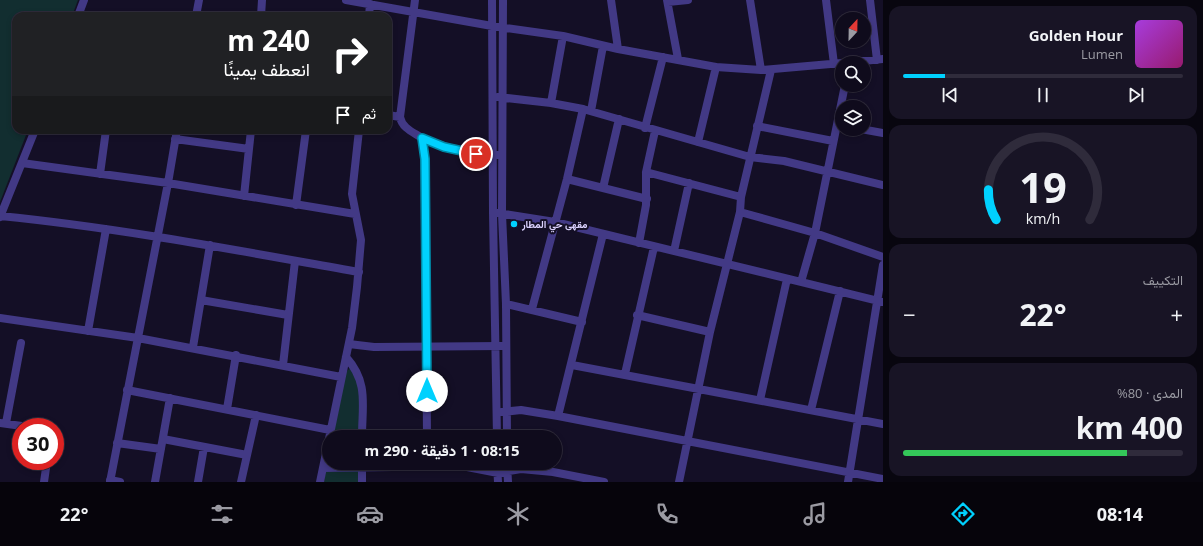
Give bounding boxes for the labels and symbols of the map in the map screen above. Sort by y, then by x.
north arrow [835,12,871,48]
pin [459,137,493,171]
place label: مقهى حي المطار [521,217,588,233]
marker: مقهى حي المطار [509,219,519,229]
position arrow [406,370,448,412]
speed limit sign: 30 [12,418,64,470]

